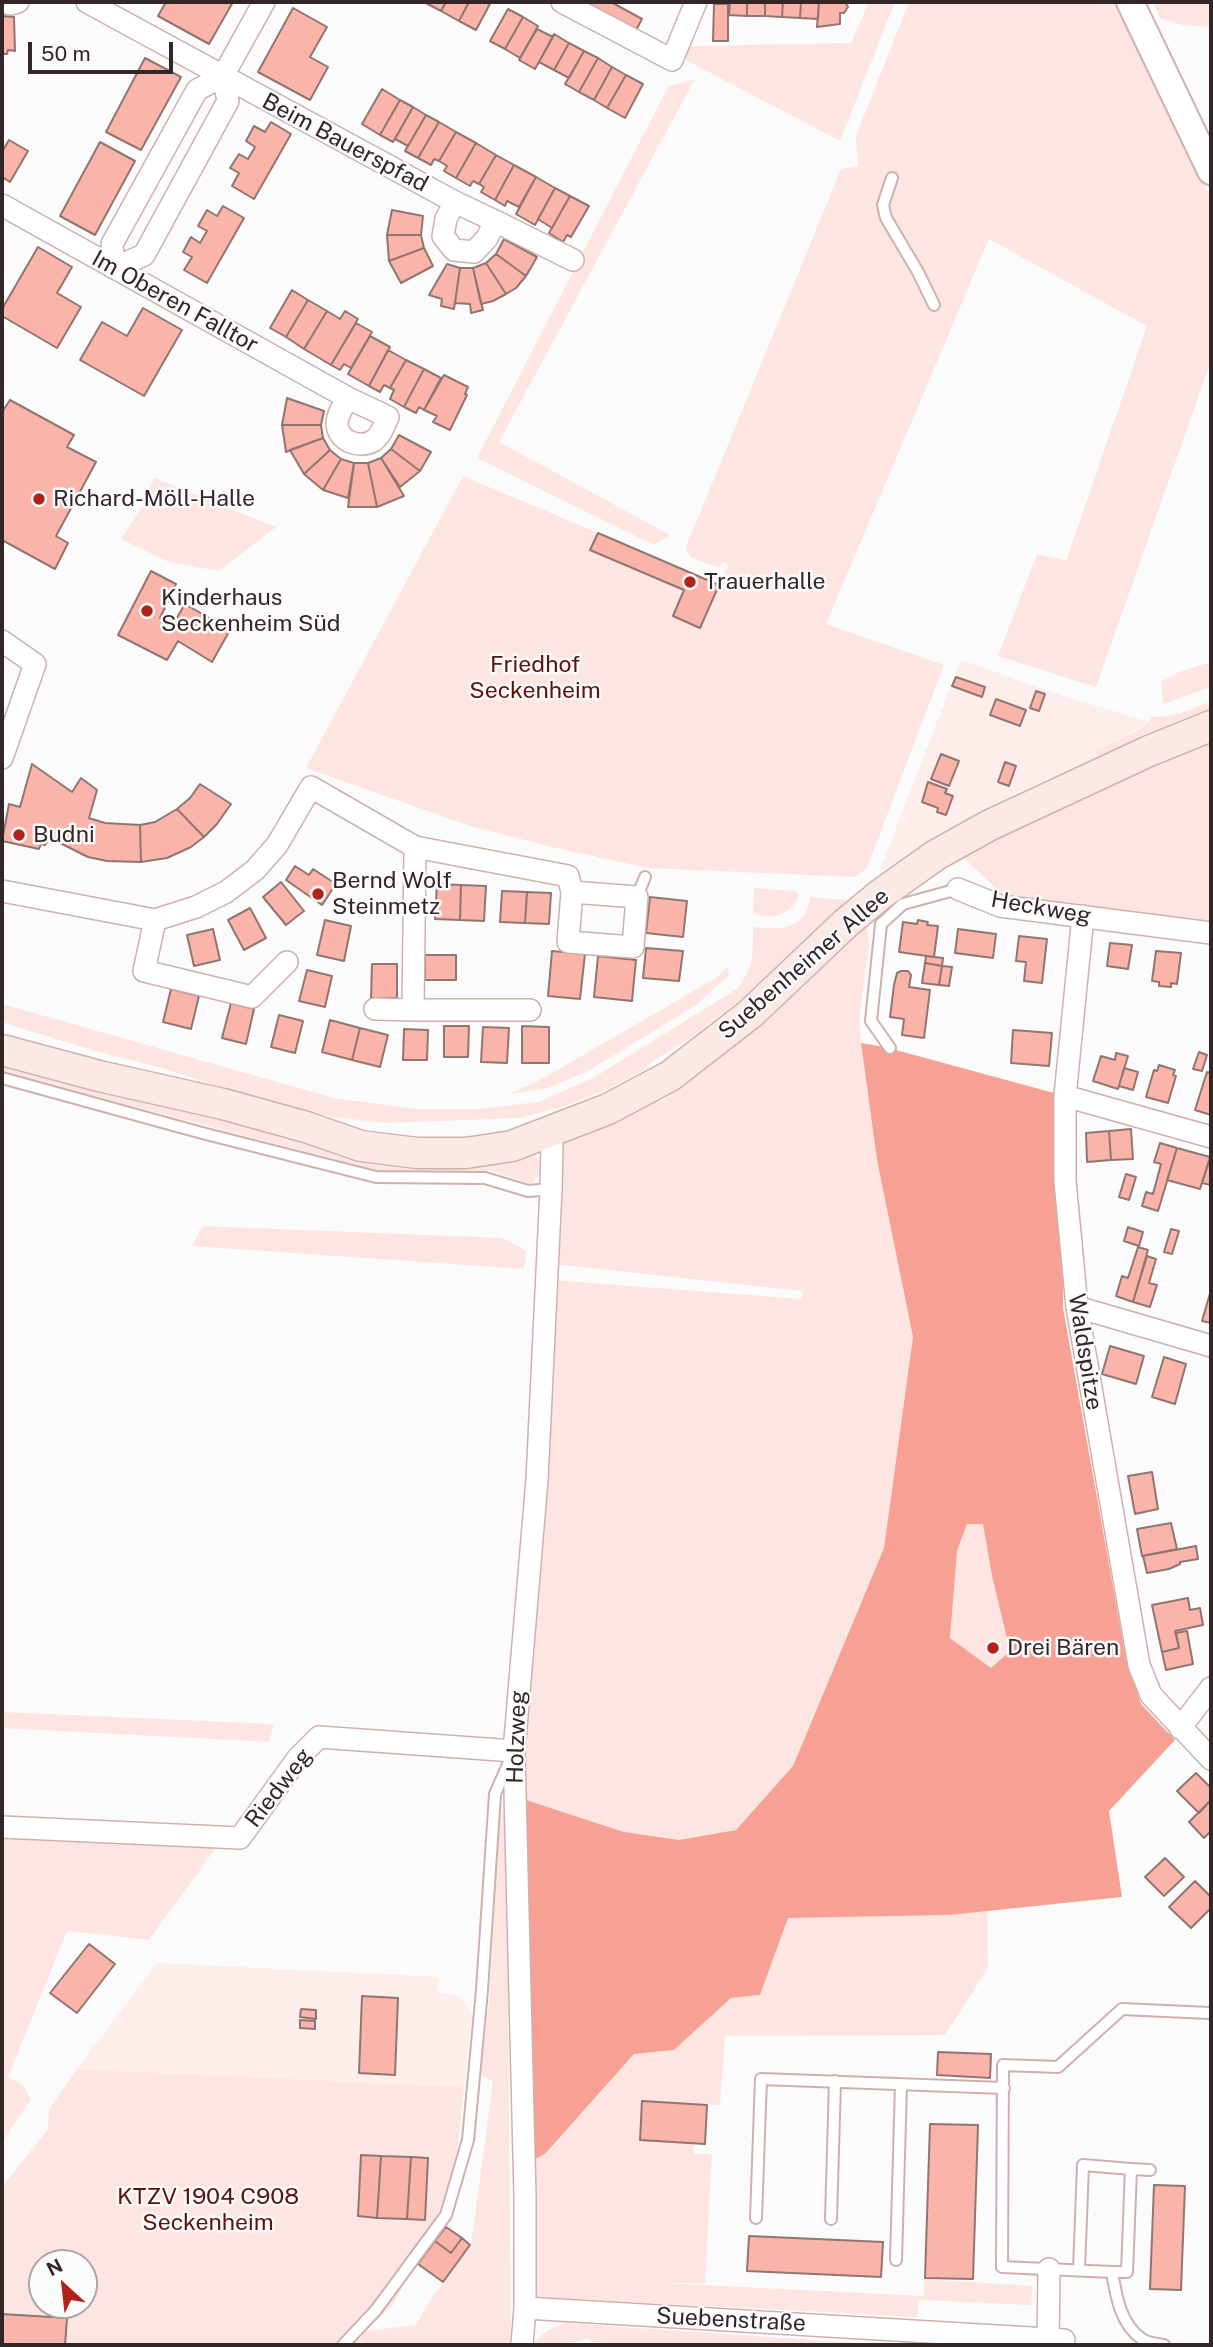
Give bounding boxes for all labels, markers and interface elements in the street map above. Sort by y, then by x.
scale bar [32,28,177,72]
text: 50 m [41,41,91,66]
street label: Beim Bauerspfad [257,88,433,198]
street label: Im Oberen Falltor [87,245,263,359]
place label: Richard-Möll-Halle [53,485,255,513]
marker: Richard-Möll-Halle [31,491,47,507]
place label: Trauerhalle [704,568,826,596]
marker: Trauerhalle [682,574,698,590]
place label: Kinderhaus Seckenheim Süd [161,584,341,638]
marker: Kinderhaus Seckenheim Süd [139,603,155,619]
park label: Friedhof Seckenheim [469,651,601,705]
place label: Budni [33,821,95,849]
marker: Budni [11,827,27,843]
place label: Bernd Wolf Steinmetz [332,867,452,921]
street label: Suebenheimer Allee [713,882,895,1046]
marker: Bernd Wolf Steinmetz [310,886,326,902]
street label: Heckweg [989,886,1093,930]
street label: Waldspitze [1062,1292,1108,1412]
place label: Drei Bären [1007,1634,1119,1662]
marker: Drei Bären [985,1640,1001,1656]
street label: Holzweg [502,1690,532,1784]
street label: Riedweg [240,1743,318,1833]
park label: KTZV 1904 C908 Seckenheim [117,2183,299,2237]
north arrow [28,2249,98,2319]
text: N [43,2254,66,2280]
street label: Suebenstraße [655,2302,807,2338]

